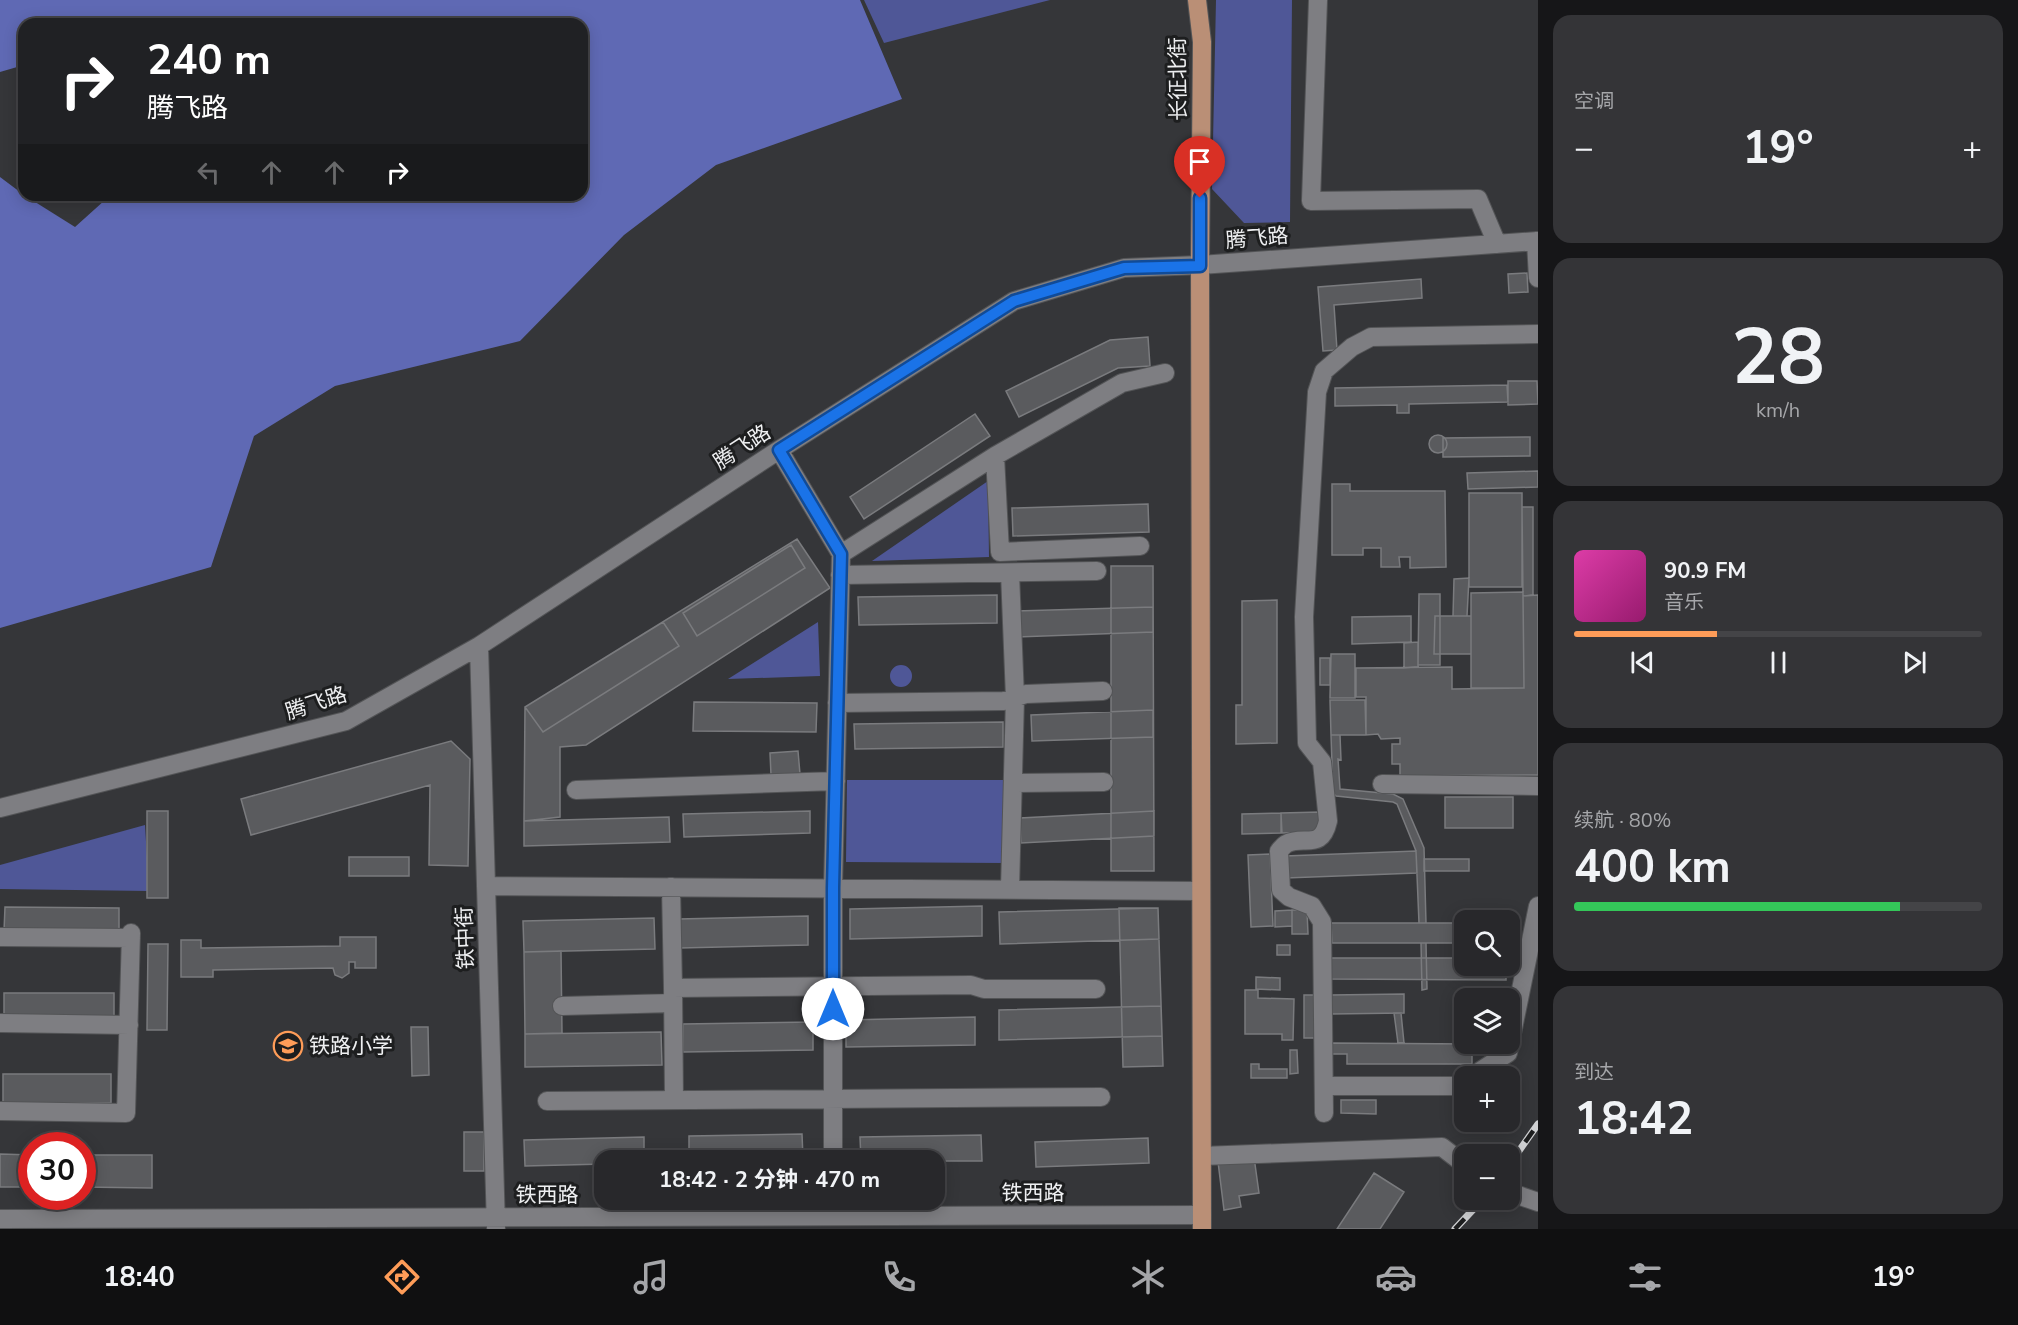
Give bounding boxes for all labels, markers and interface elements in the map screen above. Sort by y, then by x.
text: 240 m [147,32,271,89]
street label: 长征北街 [1163,37,1193,121]
icon: right [48,42,126,120]
text: 空调 [1574,88,1614,115]
text: 腾飞路 [147,90,228,127]
text: 19° [1742,118,1814,179]
text: − [1574,126,1594,171]
text: + [1962,126,1982,171]
pin [1174,136,1225,198]
icon: arrive [1183,145,1216,178]
icon: left [192,156,225,189]
icon: ahead [255,156,288,189]
icon: ahead [318,156,351,189]
icon: right [381,156,414,189]
street label: 腾飞路 [1224,221,1290,255]
text: 28 [1731,304,1825,411]
text: km/h [1756,397,1800,424]
street label: 腾飞路 [708,418,776,476]
text: 90.9 FM [1664,556,1746,586]
text: 音乐 [1664,589,1704,616]
icon: previous [1626,646,1659,679]
icon: pause [1762,646,1795,679]
icon: next [1898,646,1931,679]
street label: 腾飞路 [282,680,350,726]
text: 续航 · 80% [1574,807,1671,834]
text: 400 km [1574,837,1731,898]
street label: 铁中街 [450,906,480,970]
map controls [1454,910,1520,1210]
button: search [1454,910,1520,976]
position arrow [801,977,865,1041]
button: layers [1454,988,1520,1054]
school or university icon: 铁路小学 [272,1030,304,1062]
place label: 铁路小学 [309,1032,393,1060]
text: 到达 [1574,1059,1614,1086]
button: + [1454,1066,1520,1132]
text: 18:42 [1574,1089,1693,1150]
speed limit sign: 30 [18,1132,96,1210]
button: − [1454,1144,1520,1210]
text: 18:42 · 2 分钟 · 470 m [659,1165,880,1195]
street label: 铁西路 [1002,1179,1065,1207]
street label: 铁西路 [516,1181,579,1209]
icon: directions [381,1256,423,1298]
icon: music [630,1256,672,1298]
icon: phone [878,1256,920,1298]
icon: climate [1127,1256,1169,1298]
icon: car [1375,1256,1417,1298]
icon: filters [1624,1256,1666,1298]
text: 18:40 [103,1259,175,1296]
text: 19° [1872,1259,1915,1296]

